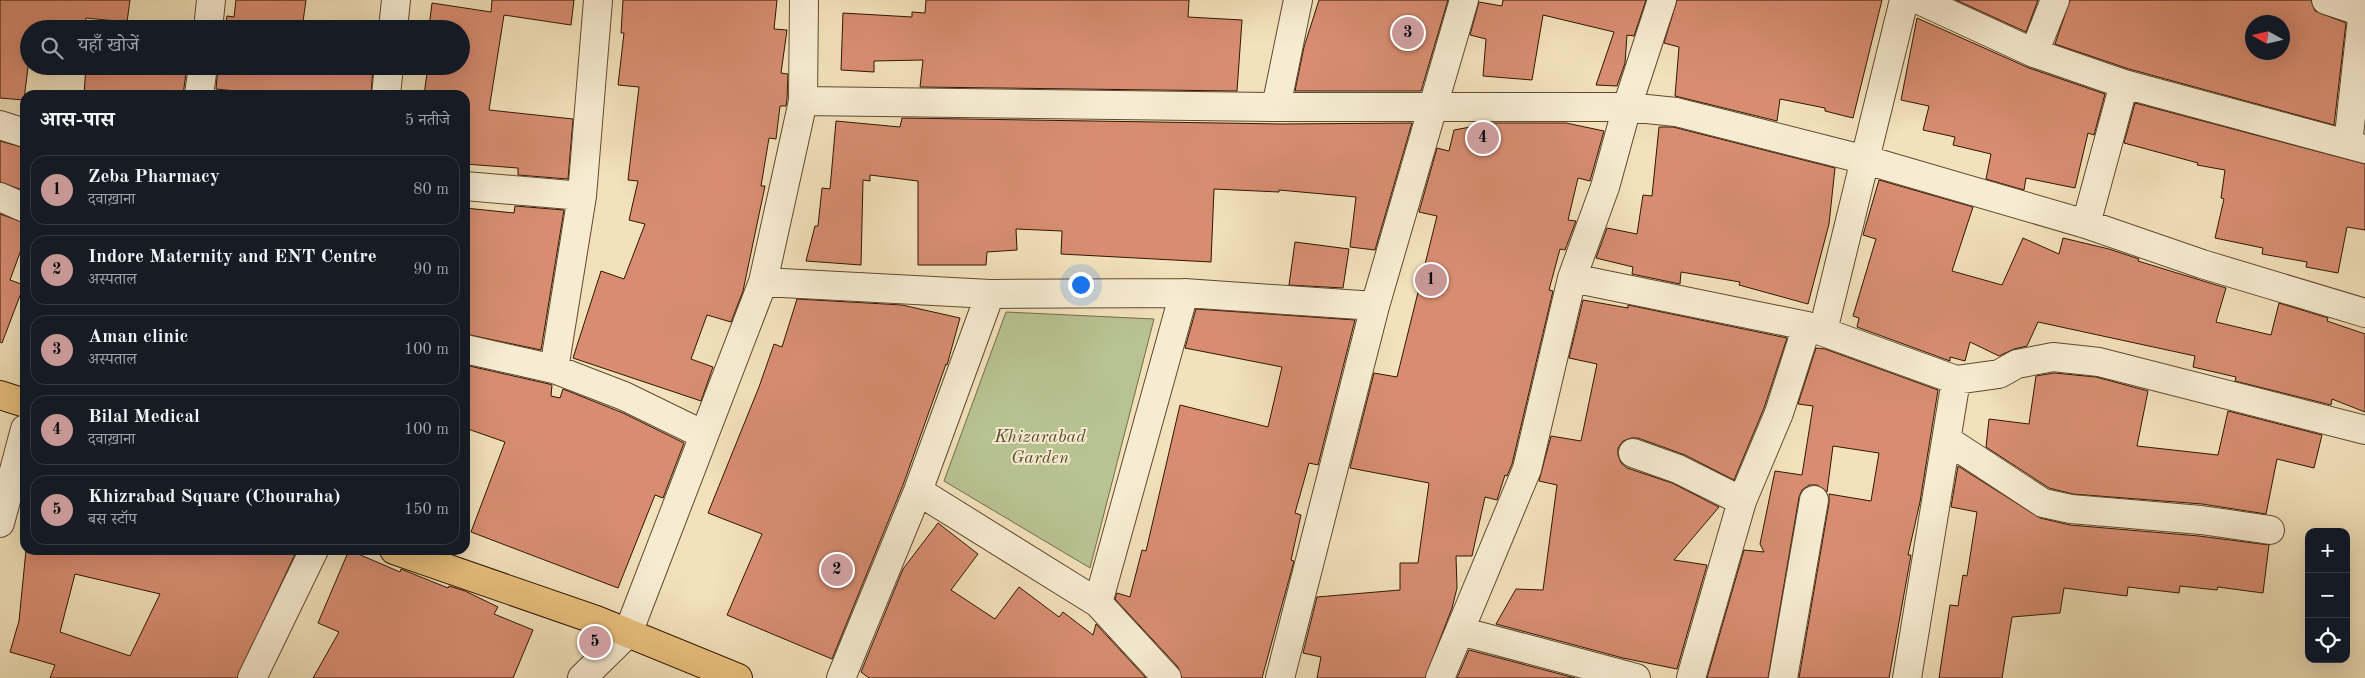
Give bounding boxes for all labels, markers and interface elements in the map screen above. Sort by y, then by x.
pin: 3 [1392,14,1424,52]
north arrow [2245,15,2290,60]
search box [20,20,470,75]
icon: search [38,34,66,62]
text: यहाँ खोजें [78,37,139,56]
text: आस-पास [40,110,115,131]
text: 5 नतीजे [405,113,450,129]
pin: 4 [1467,119,1499,157]
text: Zeba Pharmacy [88,168,220,187]
text: 1 [52,182,62,198]
text: 80 m [413,182,449,198]
text: दवाख़ाना [88,192,135,208]
text: Indore Maternity and ENT Centre [88,248,377,267]
pin: 1 [1415,261,1447,299]
text: 2 [52,262,62,278]
text: 90 m [413,262,449,278]
text: अस्पताल [88,272,137,288]
your location [1068,272,1094,298]
text: Aman clinic [88,328,189,347]
text: 3 [52,342,62,358]
text: 100 m [404,342,449,358]
text: अस्पताल [88,352,137,368]
text: Bilal Medical [88,408,200,427]
text: 4 [52,422,62,438]
text: 100 m [404,422,449,438]
park label: Khizarabad Garden [993,428,1086,467]
text: दवाख़ाना [88,432,135,448]
text: Khizrabad Square (Chouraha) [88,488,341,507]
text: 5 [52,502,62,518]
text: 150 m [404,502,449,518]
text: बस स्टॉप [88,512,137,528]
map controls [2305,528,2350,663]
button: + [2305,528,2350,573]
pin: 2 [821,551,853,589]
button: − [2305,573,2350,618]
button: locate [2305,618,2350,663]
pin: 5 [579,623,611,661]

